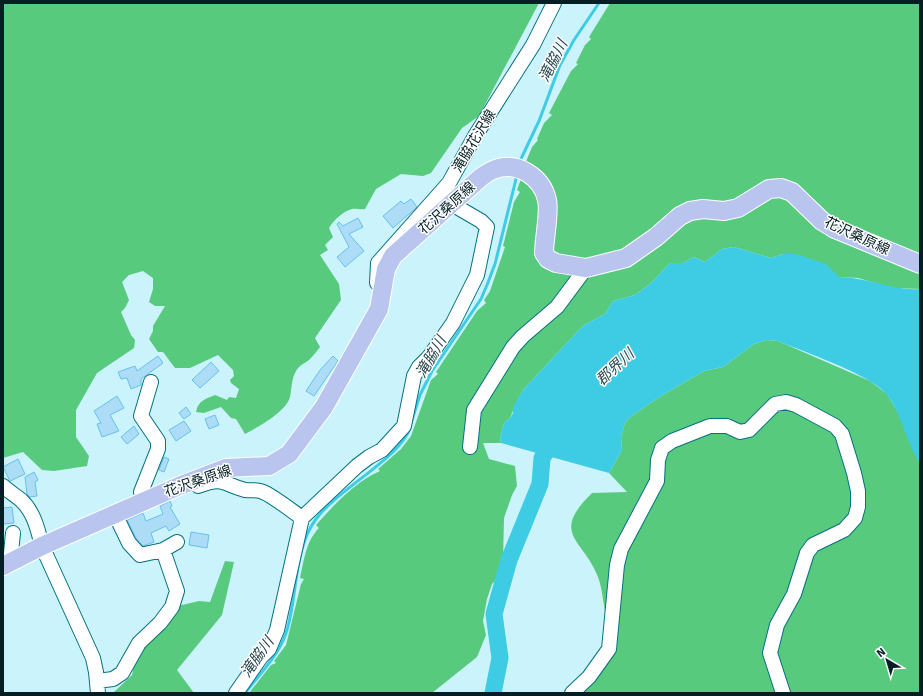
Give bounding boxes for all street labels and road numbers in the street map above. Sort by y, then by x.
street label: 滝脇花沢線 [449,107,499,175]
street label: 花沢桑原線 [415,178,479,238]
street label: 花沢桑原線 [822,214,892,258]
street label: 花沢桑原線 [162,462,234,500]

